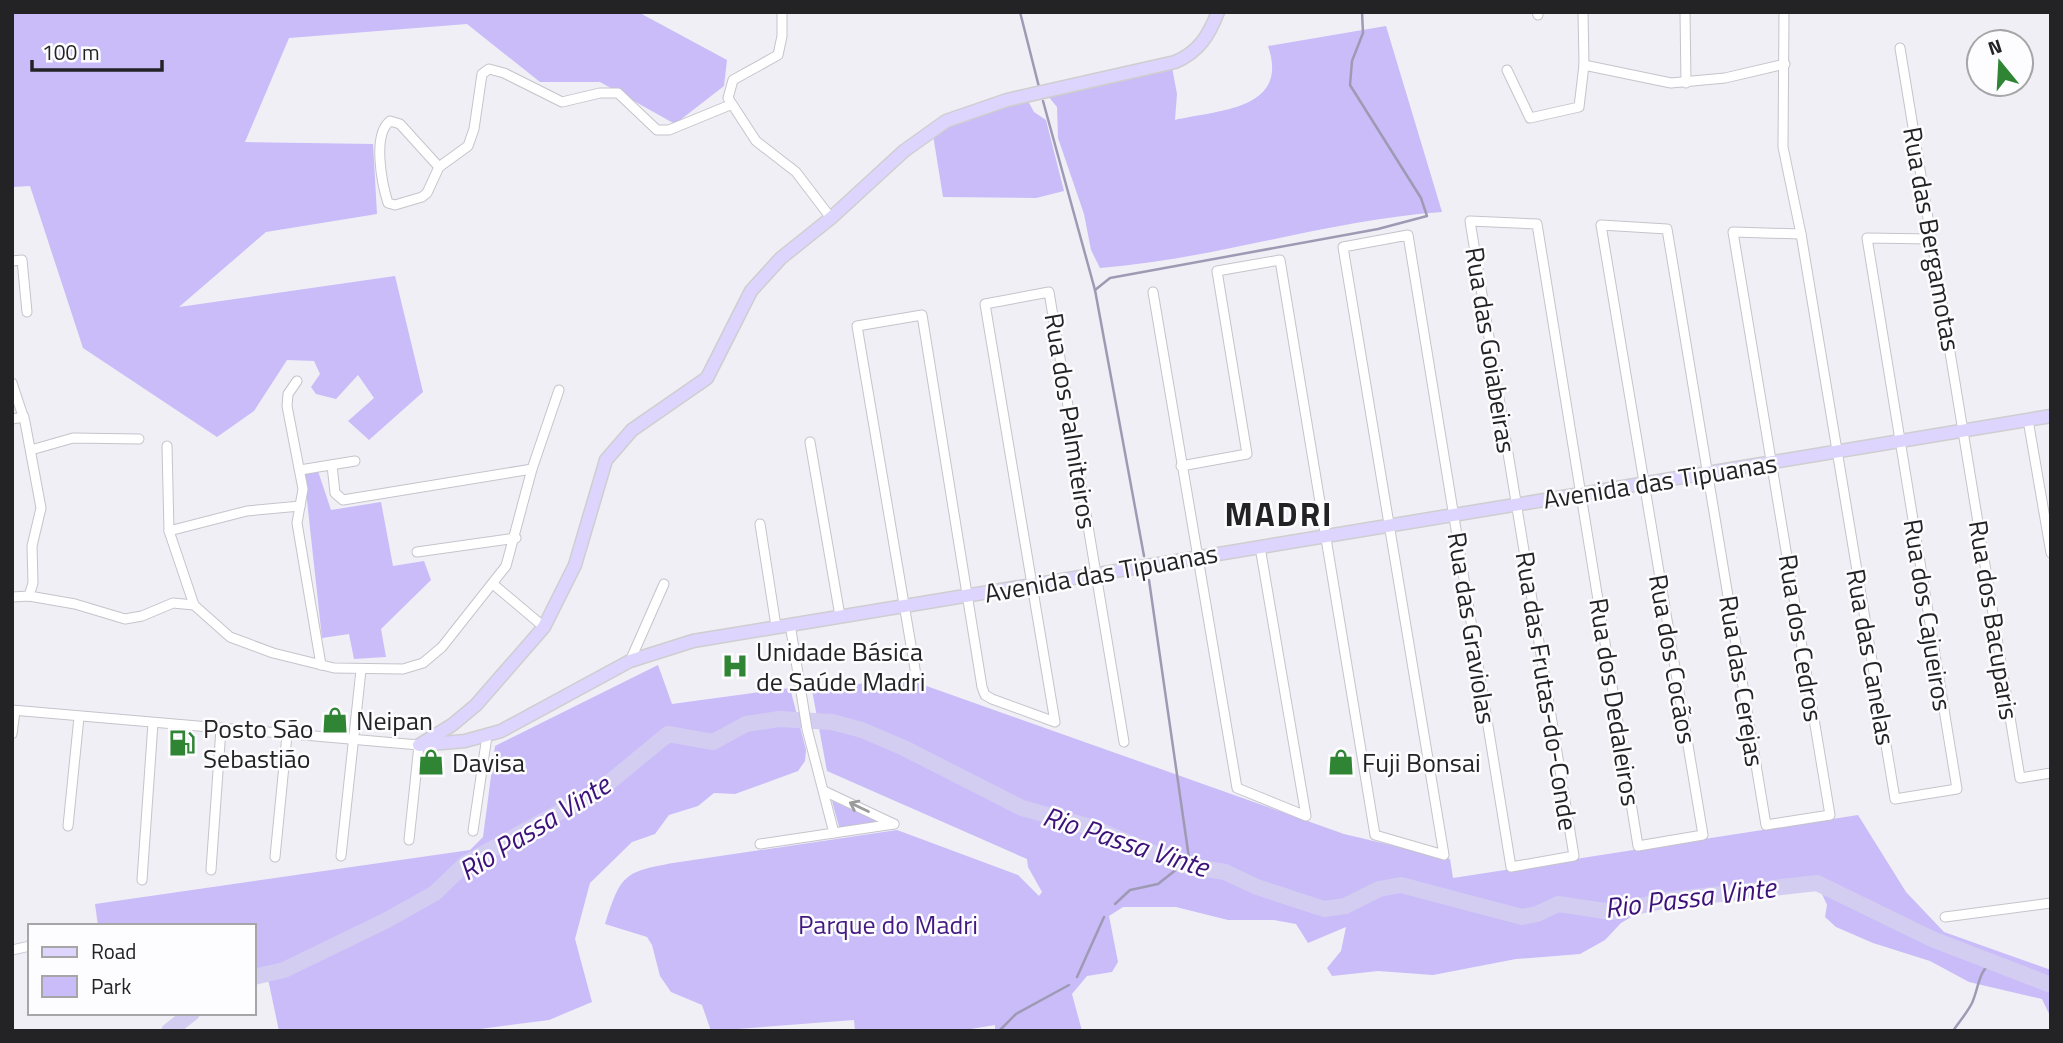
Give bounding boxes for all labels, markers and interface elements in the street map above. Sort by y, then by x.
scale bar [32,28,161,72]
north arrow [1965,28,2035,98]
text: N [1984,31,2005,62]
text: 100 m [42,36,99,68]
street label: Rua das Bergamotas [1893,124,1971,354]
street label: Rua das Goiabeiras [1455,244,1527,456]
street label: Rua dos Palmiteiros [1035,310,1107,532]
street label: Avenida das Tipuanas [1540,443,1780,519]
district label: MADRI [1224,489,1334,539]
street label: Rua dos Cajueiros [1894,516,1962,714]
street label: Rua dos Bacuparis [1959,517,2029,723]
street label: Rua das Graviolas [1438,529,1506,727]
street label: Avenida das Tipuanas [981,533,1221,613]
street label: Rua das Frutas-do-Conde [1506,549,1588,833]
street label: Rua dos Cedros [1769,551,1833,725]
street label: Rua das Canelas [1836,566,1906,748]
street label: Rua dos Cocãos [1639,571,1707,747]
street label: Rua das Cerejas [1709,593,1775,769]
street label: Rua dos Dedaleiros [1579,595,1651,809]
place label: Unidade Básica de Saúde Madri [756,632,925,701]
hospital icon: Unidade Básica de Saúde Madri [720,651,750,681]
place label: Neipan [356,701,433,740]
shop icon: Neipan [320,705,350,735]
place label: Posto São Sebastião [203,709,314,778]
fuel station icon: Posto São Sebastião [167,728,197,758]
place label: Davisa [452,743,525,782]
place label: Fuji Bonsai [1362,743,1481,782]
shop icon: Davisa [416,747,446,777]
shop icon: Fuji Bonsai [1326,747,1356,777]
water label: Rio Passa Vinte [450,762,620,891]
water label: Rio Passa Vinte [1038,794,1216,889]
one-way arrow [849,799,870,813]
water label: Rio Passa Vinte [1602,865,1780,929]
park label: Parque do Madri [798,905,978,944]
legend [28,924,256,1015]
text: Road [91,935,136,967]
text: Park [91,970,131,1002]

